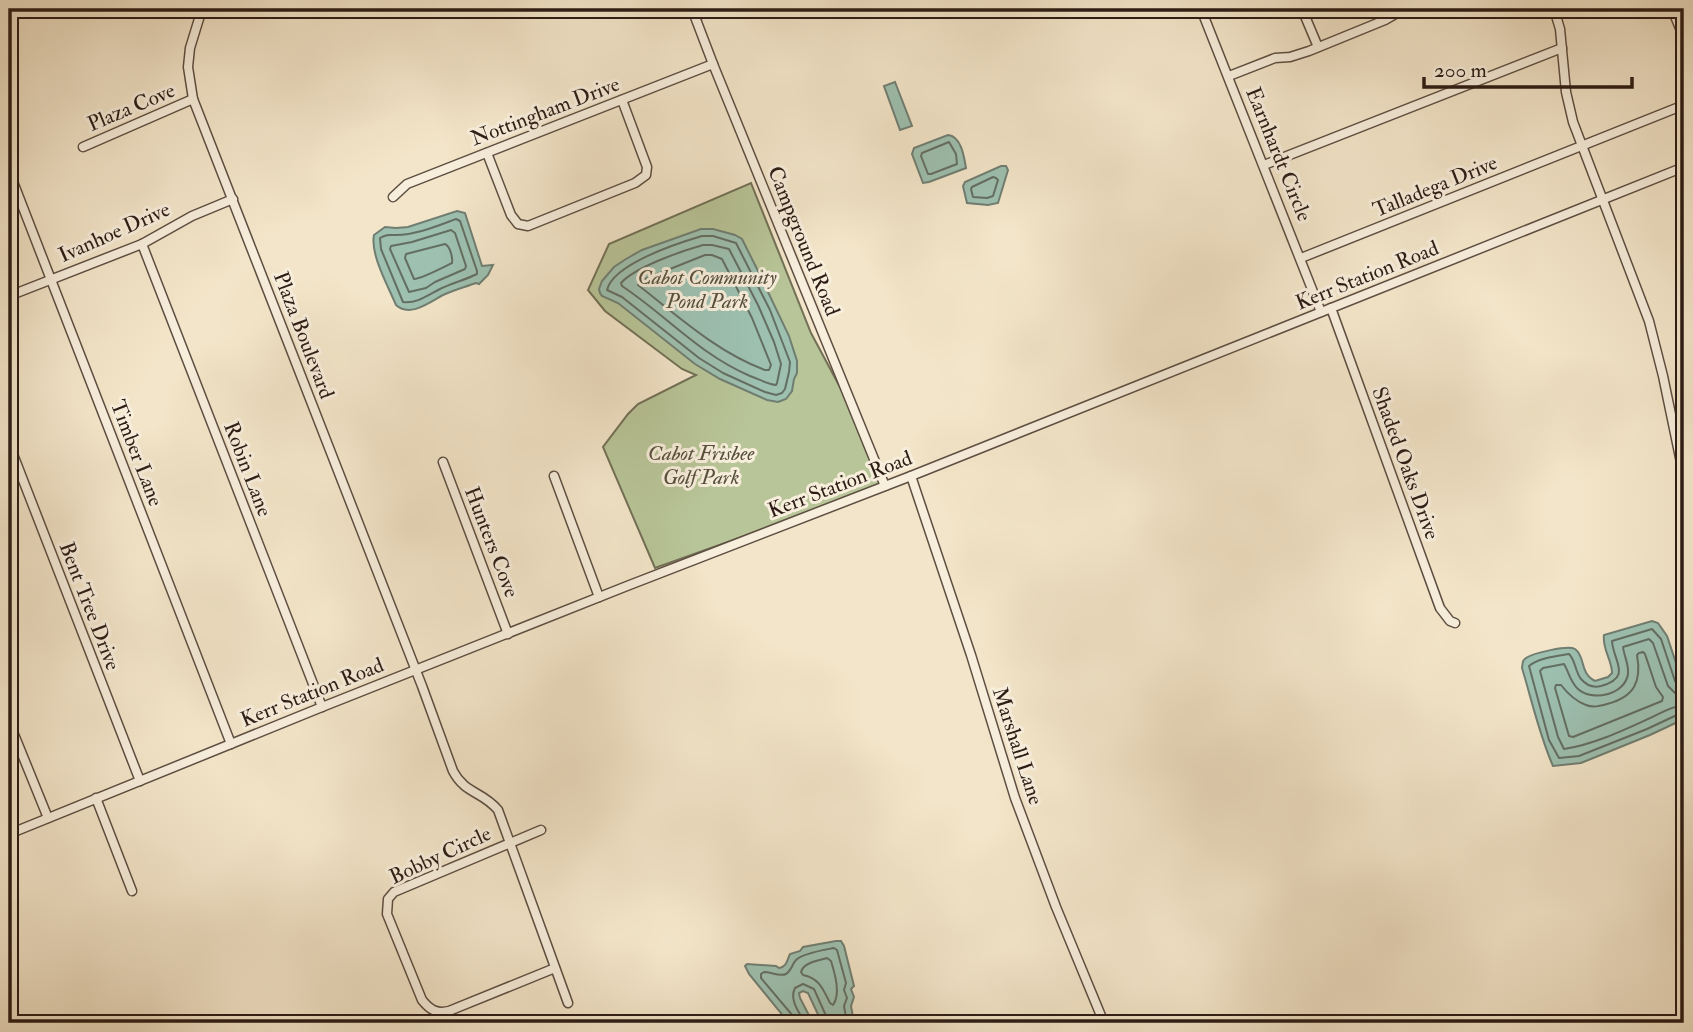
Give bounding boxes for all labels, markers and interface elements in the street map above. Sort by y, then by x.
scale bar [1424,46,1632,90]
text: 200 m [1434,57,1487,84]
street label: Nottingham Drive [467,71,624,152]
street label: Plaza Cove [83,77,179,138]
street label: Earnhardt Circle [1239,83,1318,225]
street label: Talladega Drive [1369,149,1502,224]
street label: Campground Road [761,162,846,321]
street label: Ivanhoe Drive [54,196,174,269]
street label: Kerr Station Road [1292,234,1443,316]
park label: Cabot Community Pond Park [637,264,777,315]
street label: Plaza Boulevard [267,268,340,403]
street label: Shaded Oaks Drive [1365,383,1446,543]
street label: Timber Lane [104,396,169,510]
street label: Robin Lane [217,418,278,521]
park label: Cabot Frisbee Golf Park [648,440,755,491]
street label: Kerr Station Road [764,444,917,524]
street label: Hunters Cove [458,483,525,602]
street label: Bent Tree Drive [53,538,127,675]
street label: Kerr Station Road [237,651,388,733]
street label: Marshall Lane [986,684,1049,809]
street label: Bobby Circle [385,820,496,891]

